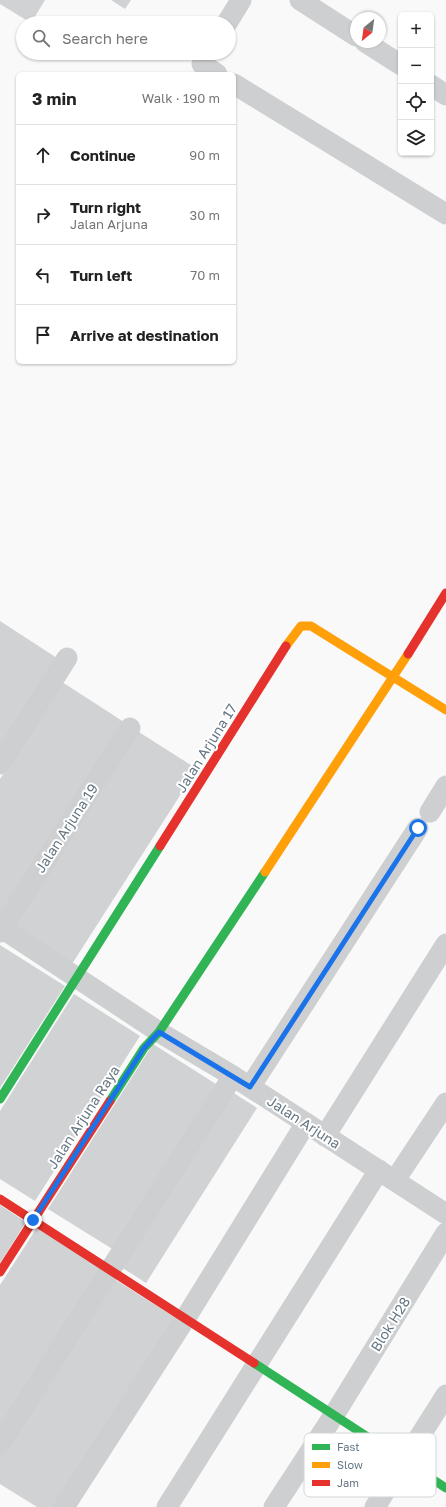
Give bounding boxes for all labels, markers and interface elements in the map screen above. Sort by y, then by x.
north arrow [350,12,386,48]
map controls [398,12,434,156]
button: + [398,12,434,48]
search box [16,16,236,60]
icon: search [30,27,52,49]
text: Search here [62,29,148,47]
button: − [398,48,434,84]
button: locate [398,84,434,120]
text: 3 min [32,88,76,109]
text: Walk · 190 m [142,90,220,106]
button: layers [398,120,434,156]
icon: ahead [32,144,54,166]
text: Continue [70,146,136,164]
text: 90 m [189,147,220,163]
text: Turn right [70,198,141,216]
icon: right [32,204,54,226]
text: 30 m [190,207,220,223]
text: Jalan Arjuna [70,216,148,232]
icon: left [32,264,54,286]
text: Turn left [70,266,132,284]
text: 70 m [190,267,220,283]
icon: arrive [32,324,54,346]
text: Arrive at destination [70,326,219,344]
street label: Jalan Arjuna 17 [172,700,240,796]
street label: Jalan Arjuna 19 [31,780,101,876]
route start [409,819,427,837]
street label: Jalan Arjuna Raya [43,1062,123,1172]
street label: Jalan Arjuna [264,1092,344,1152]
route end [24,1211,42,1229]
street label: Blok H28 [367,1294,413,1354]
legend [304,1433,436,1497]
text: Fast [337,1440,360,1453]
text: Slow [337,1458,363,1471]
text: Jam [337,1476,359,1489]

